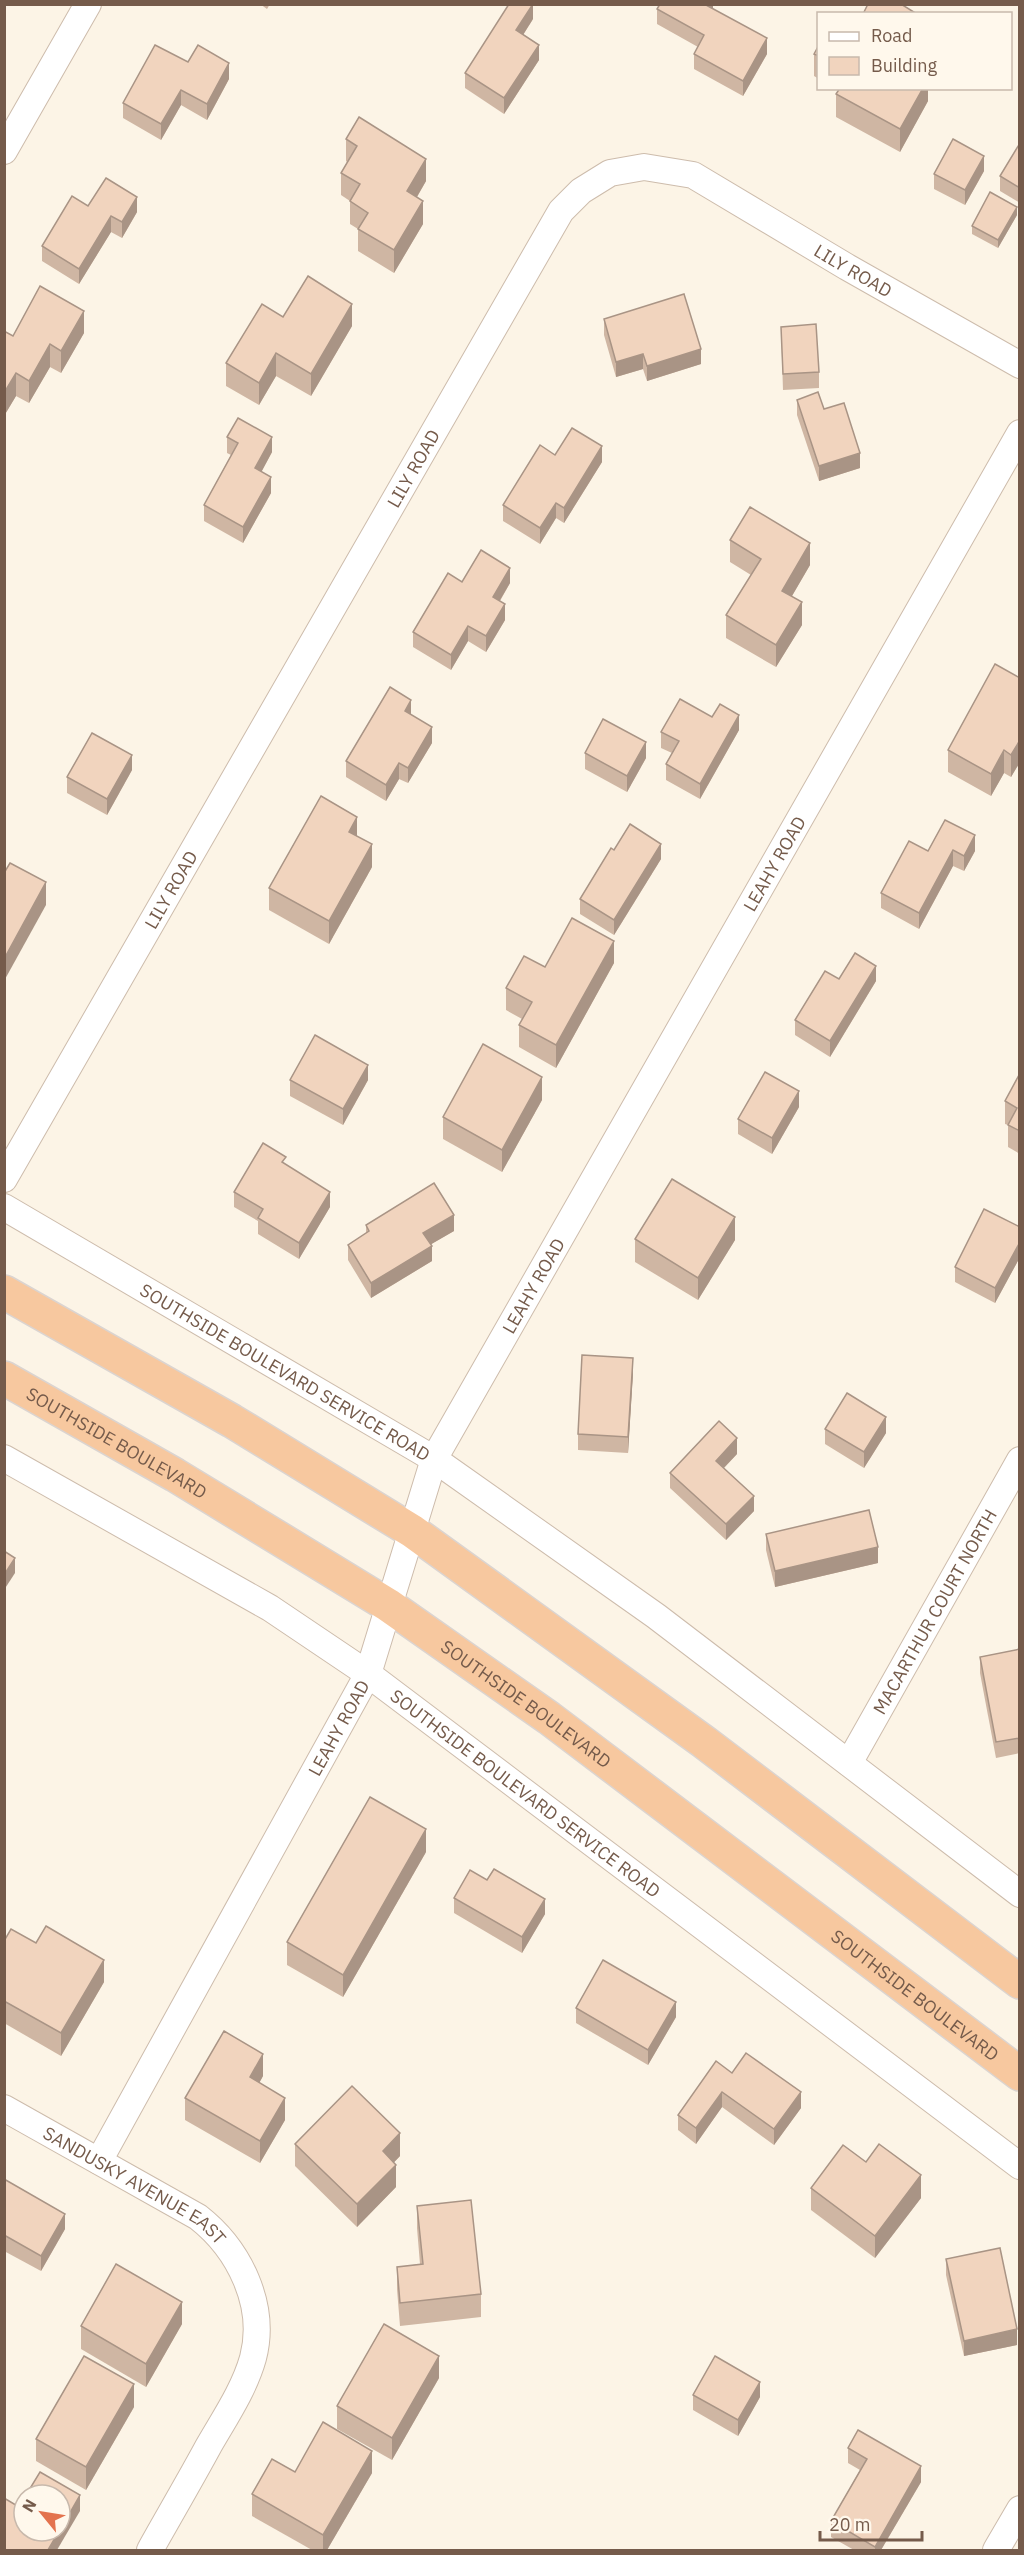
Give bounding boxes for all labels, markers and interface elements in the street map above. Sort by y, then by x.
legend [817,12,1012,90]
text: Road [871,24,912,47]
text: Building [871,54,938,77]
street label: LILY ROAD [810,239,896,302]
street label: LILY ROAD [381,425,444,511]
street label: LEAHY ROAD [738,812,810,915]
street label: LILY ROAD [139,846,202,933]
street label: LEAHY ROAD [497,1234,569,1337]
street label: SOUTHSIDE BOULEVARD SERVICE ROAD [136,1278,434,1466]
street label: SOUTHSIDE BOULEVARD [22,1382,211,1503]
street label: MACARTHUR COURT NORTH [868,1505,1002,1718]
street label: SOUTHSIDE BOULEVARD [437,1634,616,1773]
street label: LEAHY ROAD [303,1676,374,1780]
street label: SOUTHSIDE BOULEVARD SERVICE ROAD [386,1684,665,1902]
street label: SOUTHSIDE BOULEVARD [827,1924,1004,2066]
street label: SANDUSKY AVENUE EAST [39,2121,231,2249]
north arrow [12,2483,72,2543]
text: N [17,2495,41,2516]
scale bar [820,2504,922,2542]
text: 20 m [829,2513,871,2536]

